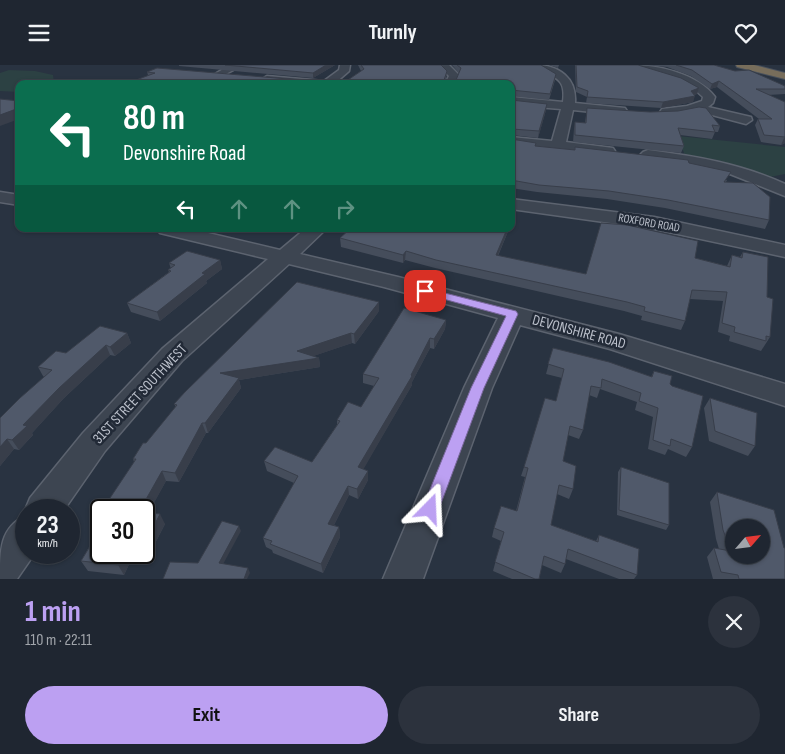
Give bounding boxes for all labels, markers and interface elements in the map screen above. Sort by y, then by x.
icon: menu [25,19,53,47]
text: Turnly [368,19,417,46]
icon: heart [732,19,760,47]
text: 80 m [123,97,185,140]
icon: left [40,100,105,165]
text: Devonshire Road [123,140,246,167]
icon: left [172,195,200,223]
icon: ahead [225,195,253,223]
icon: ahead [278,195,306,223]
icon: right [331,195,359,223]
street label: ROXFORD ROAD [617,210,681,236]
pin [404,270,446,312]
icon: arrive [411,277,439,305]
street label: DEVONSHIRE ROAD [530,310,628,354]
street label: 31ST STREET SOUTHWEST [89,340,191,448]
position arrow [403,482,455,534]
speed limit sign: 30 [90,499,155,564]
text: 23 [36,510,59,541]
north arrow [725,519,770,564]
map controls [725,519,770,564]
text: km/h [37,536,58,551]
text: 1 min [25,594,81,630]
button: close [708,596,760,648]
text: 110 m · 22:11 [25,631,92,650]
button: Exit [25,686,388,744]
button: Share [398,686,760,744]

